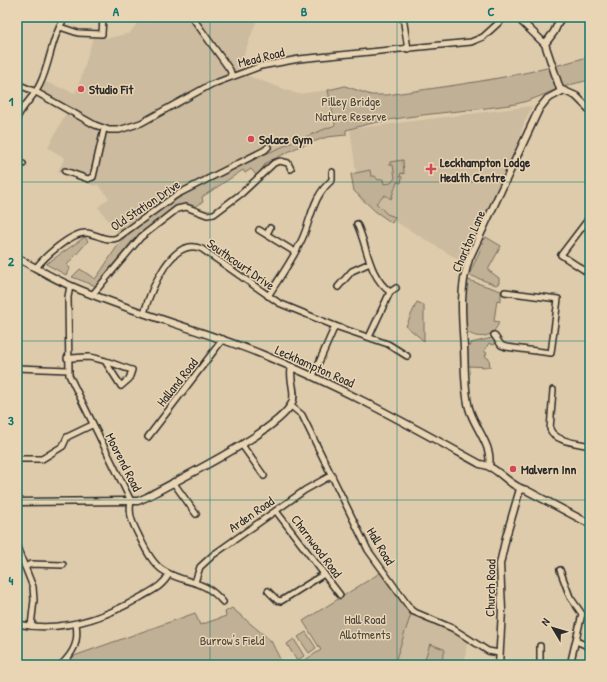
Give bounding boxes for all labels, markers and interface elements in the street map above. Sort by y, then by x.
text: A [113,2,120,20]
text: B [301,2,308,20]
text: C [487,2,495,20]
street label: Mead Road [236,43,286,71]
place label: Studio Fit [89,80,134,98]
marker: Studio Fit [76,84,86,94]
text: 1 [9,92,14,110]
park label: Pilley Bridge Nature Reserve [315,92,387,125]
place label: Solace Gym [259,130,313,149]
marker: Solace Gym [246,134,256,144]
place label: Leckhampton Lodge Health Centre [440,153,531,186]
marker: Leckhampton Lodge Health Centre [425,163,437,175]
street label: Old Station Drive [107,175,183,235]
street label: Charlton Lane [447,207,489,275]
street label: Southcourt Drive [204,234,278,294]
text: 2 [8,252,15,270]
street label: Leckhampton Road [272,340,358,392]
street label: Halland Road [152,354,202,410]
text: 3 [8,411,14,429]
street label: Moorend Road [102,430,146,494]
place label: Malvern Inn [521,460,576,478]
marker: Malvern Inn [508,464,518,474]
street label: Arden Road [225,492,277,536]
street label: Charnwood Road [287,511,347,581]
street label: Hall Road [363,524,399,568]
street label: Church Road [480,559,500,617]
text: 4 [9,571,14,589]
north arrow [533,608,573,648]
park label: Hall Road Allotments [339,610,391,643]
text: N [538,615,553,628]
park label: Burrow's Field [200,631,264,649]

